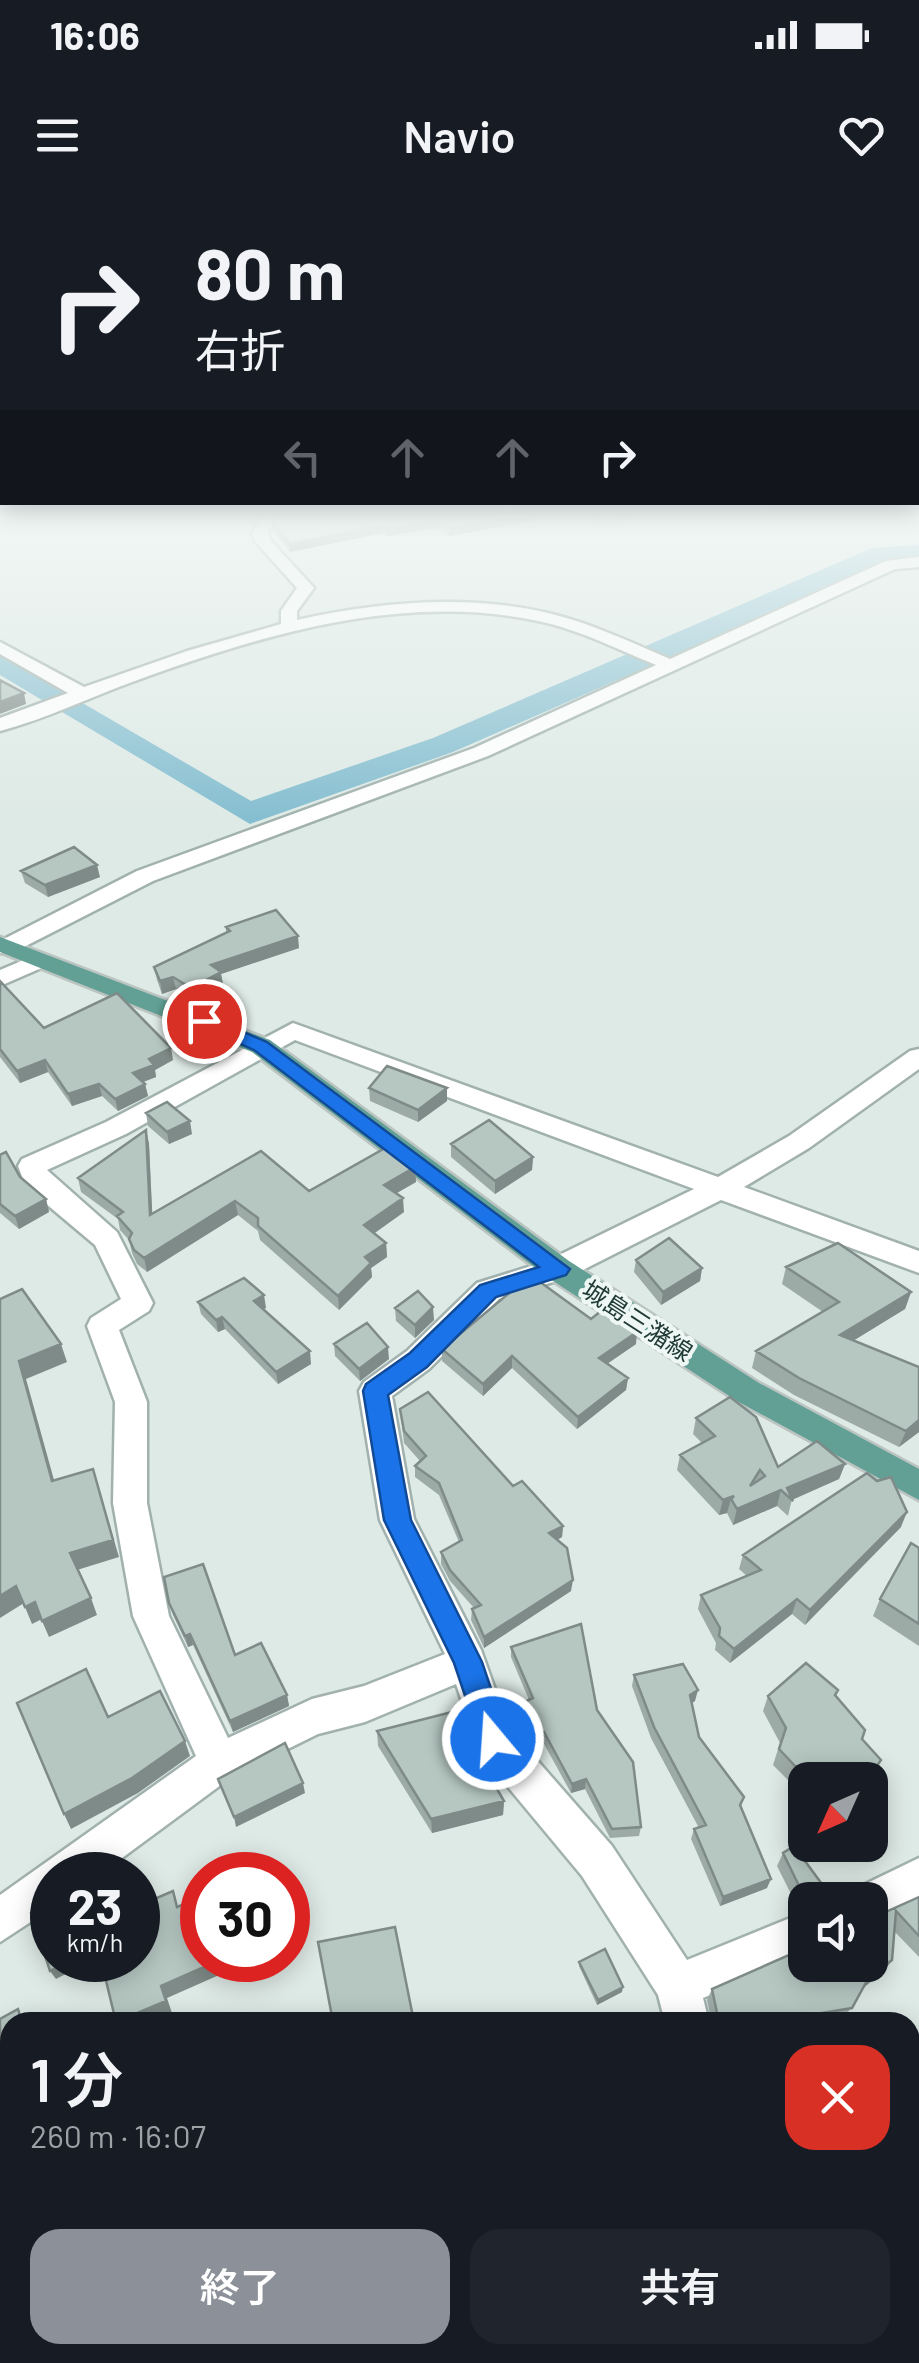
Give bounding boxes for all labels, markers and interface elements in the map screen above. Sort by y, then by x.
text: 16:06 [50,12,140,58]
icon: menu [30,108,85,163]
text: Navio [403,108,516,162]
icon: heart [834,108,889,163]
text: 80 m [195,230,345,314]
icon: right [30,240,160,370]
text: 右折 [195,322,285,376]
icon: left [275,430,330,485]
icon: ahead [380,430,435,485]
icon: ahead [485,430,540,485]
icon: right [590,430,645,485]
pin [162,979,247,1064]
icon: arrive [177,994,232,1049]
street label: 城島三潴線 [577,1273,699,1367]
position arrow [441,1687,545,1791]
north arrow [788,1762,888,1862]
map controls [788,1762,888,1982]
speed limit sign: 30 [180,1852,310,1982]
text: 23 [68,1875,122,1935]
button: sound [788,1882,888,1982]
text: km/h [67,1927,123,1957]
text: 1 分 [30,2042,123,2114]
button: close [785,2045,890,2150]
text: 260 m · 16:07 [30,2116,206,2154]
button: 終了 [30,2229,450,2344]
button: 共有 [470,2229,890,2344]

